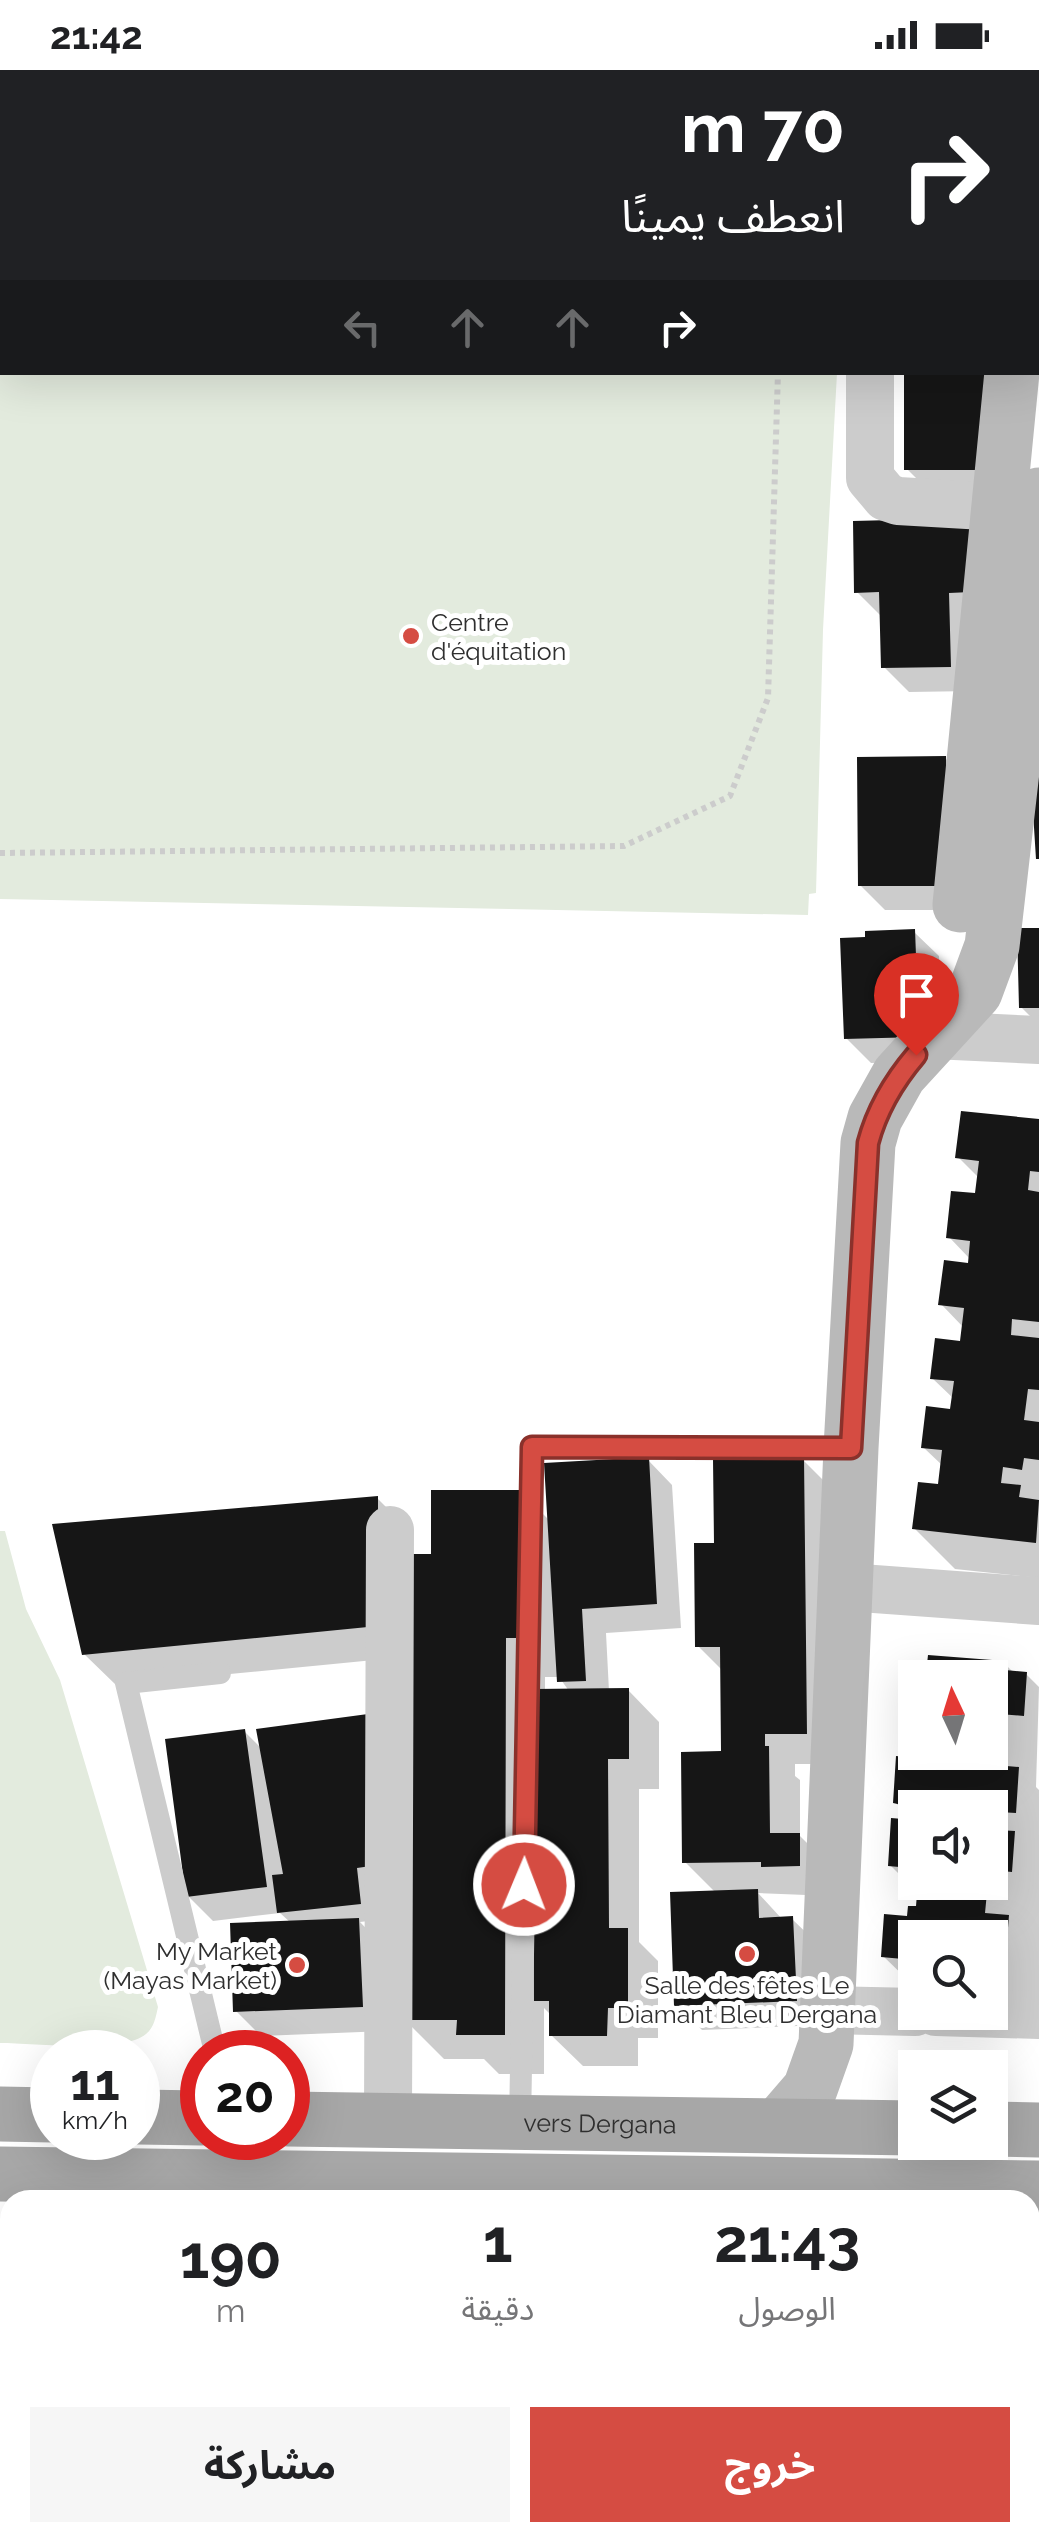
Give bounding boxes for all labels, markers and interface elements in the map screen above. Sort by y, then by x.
text: 21:42 [50,13,143,58]
text: 70 m [681,86,845,168]
icon: right [880,110,1010,240]
text: انعطف يمينًا [621,190,845,243]
icon: left [335,300,390,355]
icon: ahead [440,300,495,355]
icon: ahead [545,300,600,355]
icon: right [650,300,705,355]
place label: Centre d'équitation [431,607,566,666]
marker: Centre d'équitation [400,625,422,647]
pin [874,953,959,1056]
icon: arrive [889,968,944,1023]
north arrow [898,1660,1008,1770]
map controls [898,1660,1008,2160]
button: sound [898,1790,1008,1900]
position arrow [472,1833,576,1937]
button: search [898,1920,1008,2030]
place label: My Market (Mayas Market) [104,1936,278,1995]
marker: Salle des fêtes Le Diamant Bleu Dergana [736,1943,758,1965]
marker: My Market (Mayas Market) [286,1954,308,1976]
place label: Salle des fêtes Le Diamant Bleu Dergana [617,1970,877,2029]
speed limit sign: 20 [180,2030,310,2160]
button: layers [898,2050,1008,2160]
text: 11 [70,2053,120,2112]
text: km/h [62,2105,128,2135]
street label: vers Dergana [523,2107,677,2140]
text: 1 [483,2206,513,2276]
text: 21:43 [714,2206,860,2276]
text: 190 [180,2222,282,2292]
text: دقيقة [461,2290,534,2327]
text: الوصول [739,2290,836,2327]
text: m [216,2292,245,2329]
button: مشاركة [30,2407,510,2522]
button: خروج [530,2407,1010,2522]

